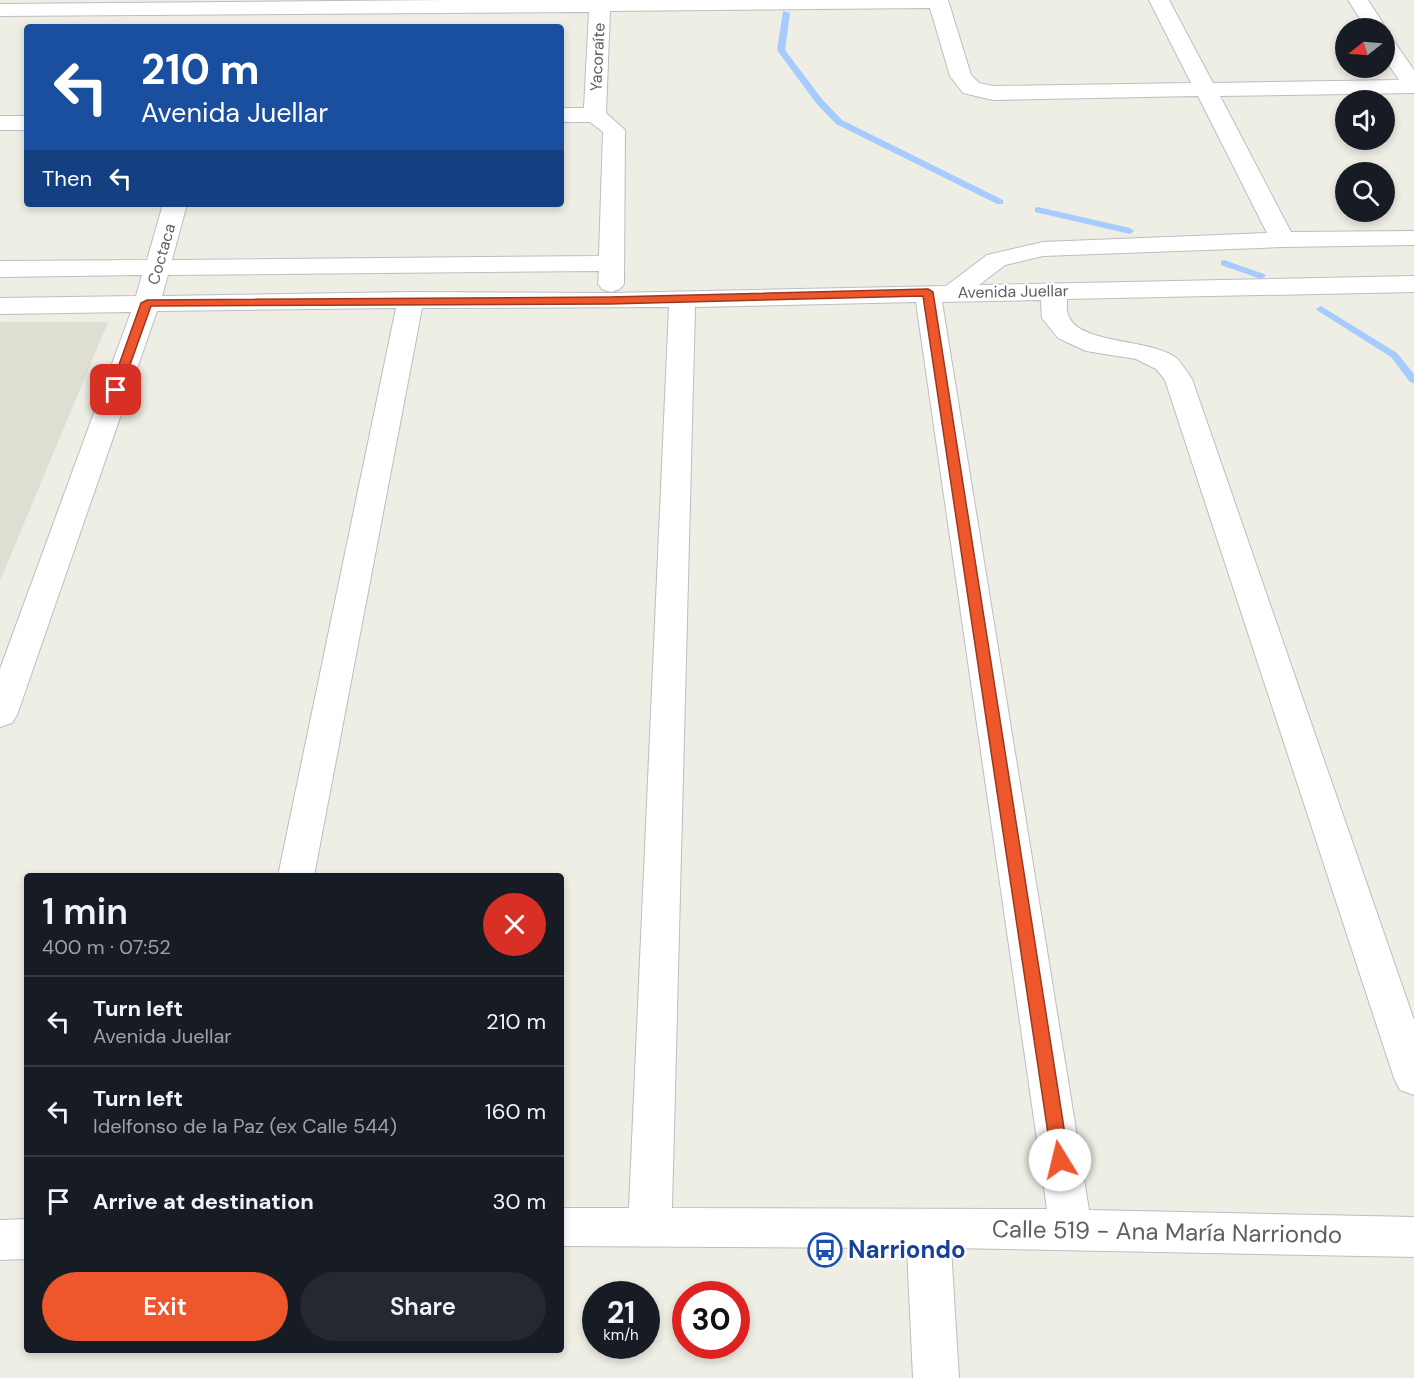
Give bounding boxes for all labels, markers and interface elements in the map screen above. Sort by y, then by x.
north arrow [1335,18,1395,78]
map controls [1335,18,1395,222]
street label: Yacoraíte [585,22,610,92]
text: 210 m [141,42,259,97]
icon: left [42,48,120,126]
button: sound [1335,90,1395,150]
text: Avenida Juellar [141,95,328,130]
icon: left [104,162,137,195]
button: search [1335,162,1395,222]
text: Then [42,164,92,193]
street label: Coctaca [143,221,180,287]
street label: Avenida Juellar [957,280,1069,303]
pin [90,364,141,415]
icon: arrive [99,373,132,406]
text: 1 min [42,888,128,935]
button: close [483,893,546,956]
text: 400 m · 07:52 [42,934,171,960]
text: Turn left [93,994,183,1023]
icon: left [42,1005,75,1038]
text: 210 m [486,1007,546,1036]
text: Avenida Juellar [93,1023,232,1049]
text: Turn left [93,1084,183,1113]
icon: left [42,1095,75,1128]
text: 160 m [485,1097,546,1126]
text: Idelfonso de la Paz (ex Calle 544) [93,1113,397,1139]
position arrow [1028,1128,1092,1192]
icon: arrive [42,1185,75,1218]
text: Arrive at destination [93,1187,314,1216]
text: 30 m [492,1187,546,1216]
street label: Calle 519 - Ana María Narriondo [992,1213,1342,1250]
bus stop icon: Narriondo [807,1232,843,1268]
place label: Narriondo [848,1234,966,1265]
button: Exit [42,1272,288,1341]
button: Share [300,1272,546,1341]
speed limit sign: 30 [672,1281,750,1359]
text: 21 [607,1293,635,1332]
text: km/h [603,1325,639,1345]

